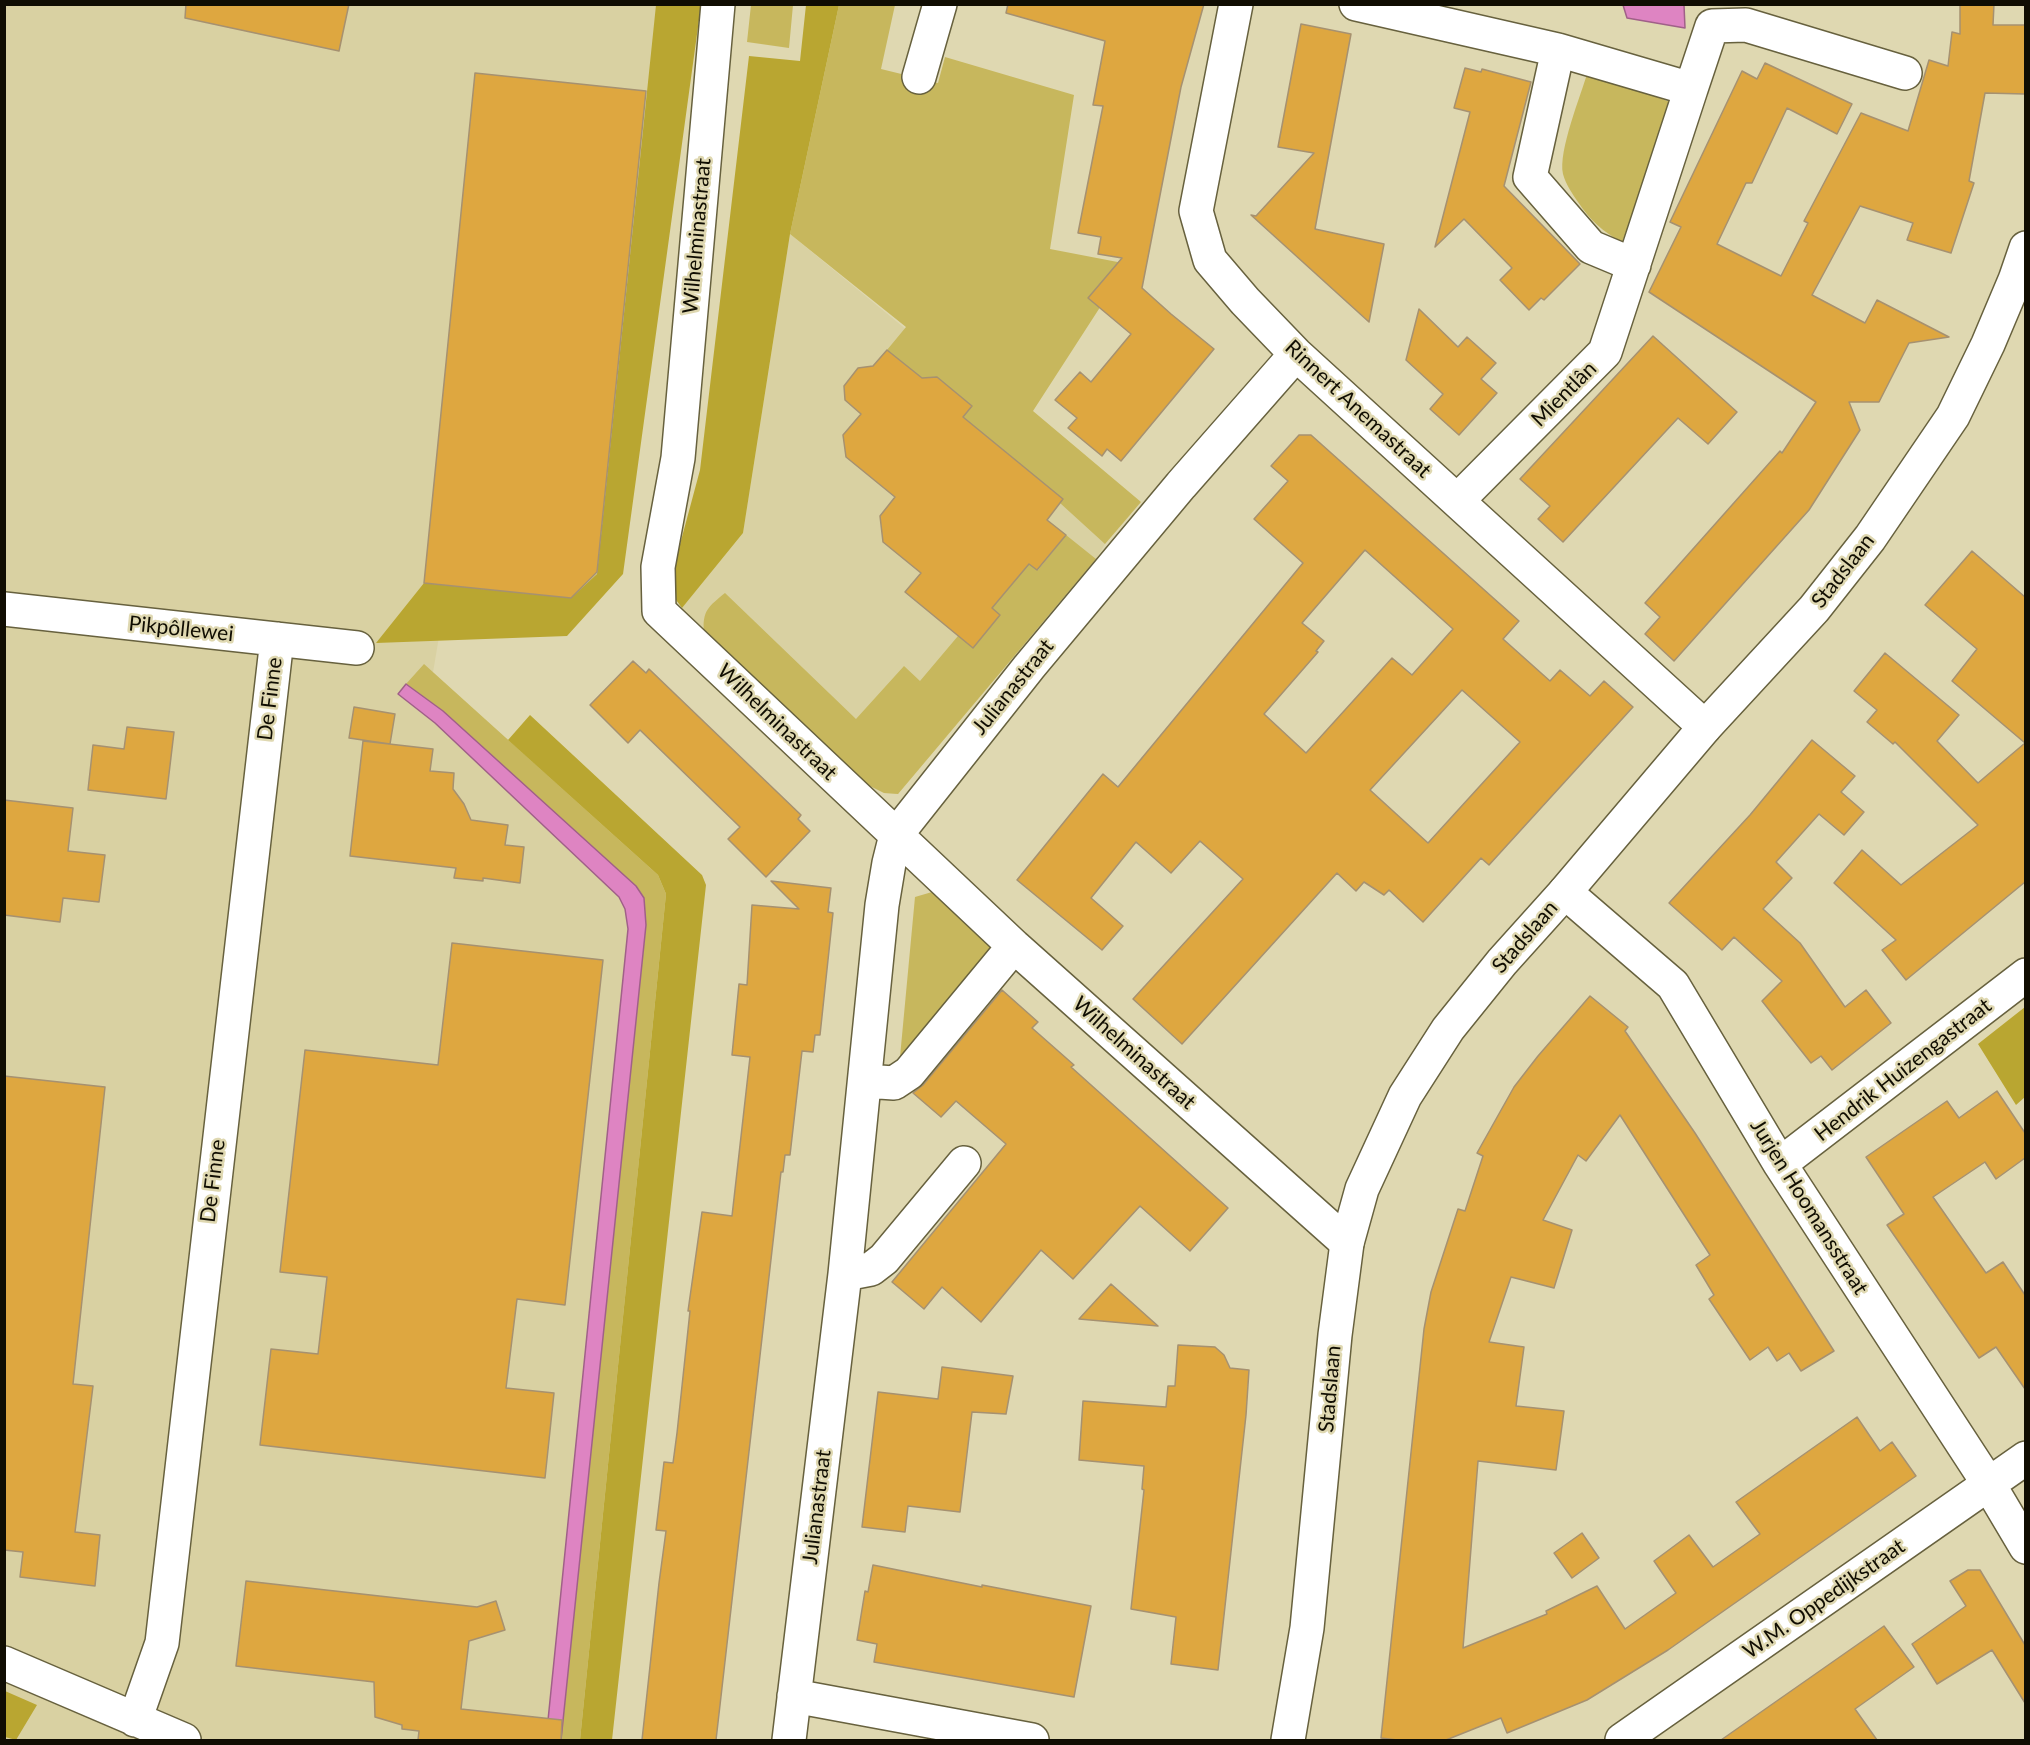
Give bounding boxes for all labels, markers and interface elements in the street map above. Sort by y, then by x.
street label: Wilhelminastraat [678,157,716,315]
street label: Rinnert Anemastraat [1280,335,1436,483]
street label: Mientlân [1526,356,1602,432]
street label: Stadslaan [1806,529,1880,613]
street label: Pikpôllewei [127,611,235,647]
street label: Julianastraat [967,634,1059,740]
street label: De Finne [252,656,288,742]
street label: Wilhelminastraat [712,659,842,785]
street label: Stadslaan [1487,896,1563,978]
street label: Wilhelminastraat [1068,991,1200,1115]
street label: Hendrik Huizengastraat [1810,993,1996,1147]
street label: Jurjen Hoomansstraat [1745,1115,1873,1299]
street label: De Finne [195,1138,231,1224]
street label: Stadslaan [1314,1344,1346,1434]
street label: Julianastraat [797,1448,837,1566]
street label: W.M. Oppedijkstraat [1738,1534,1910,1664]

